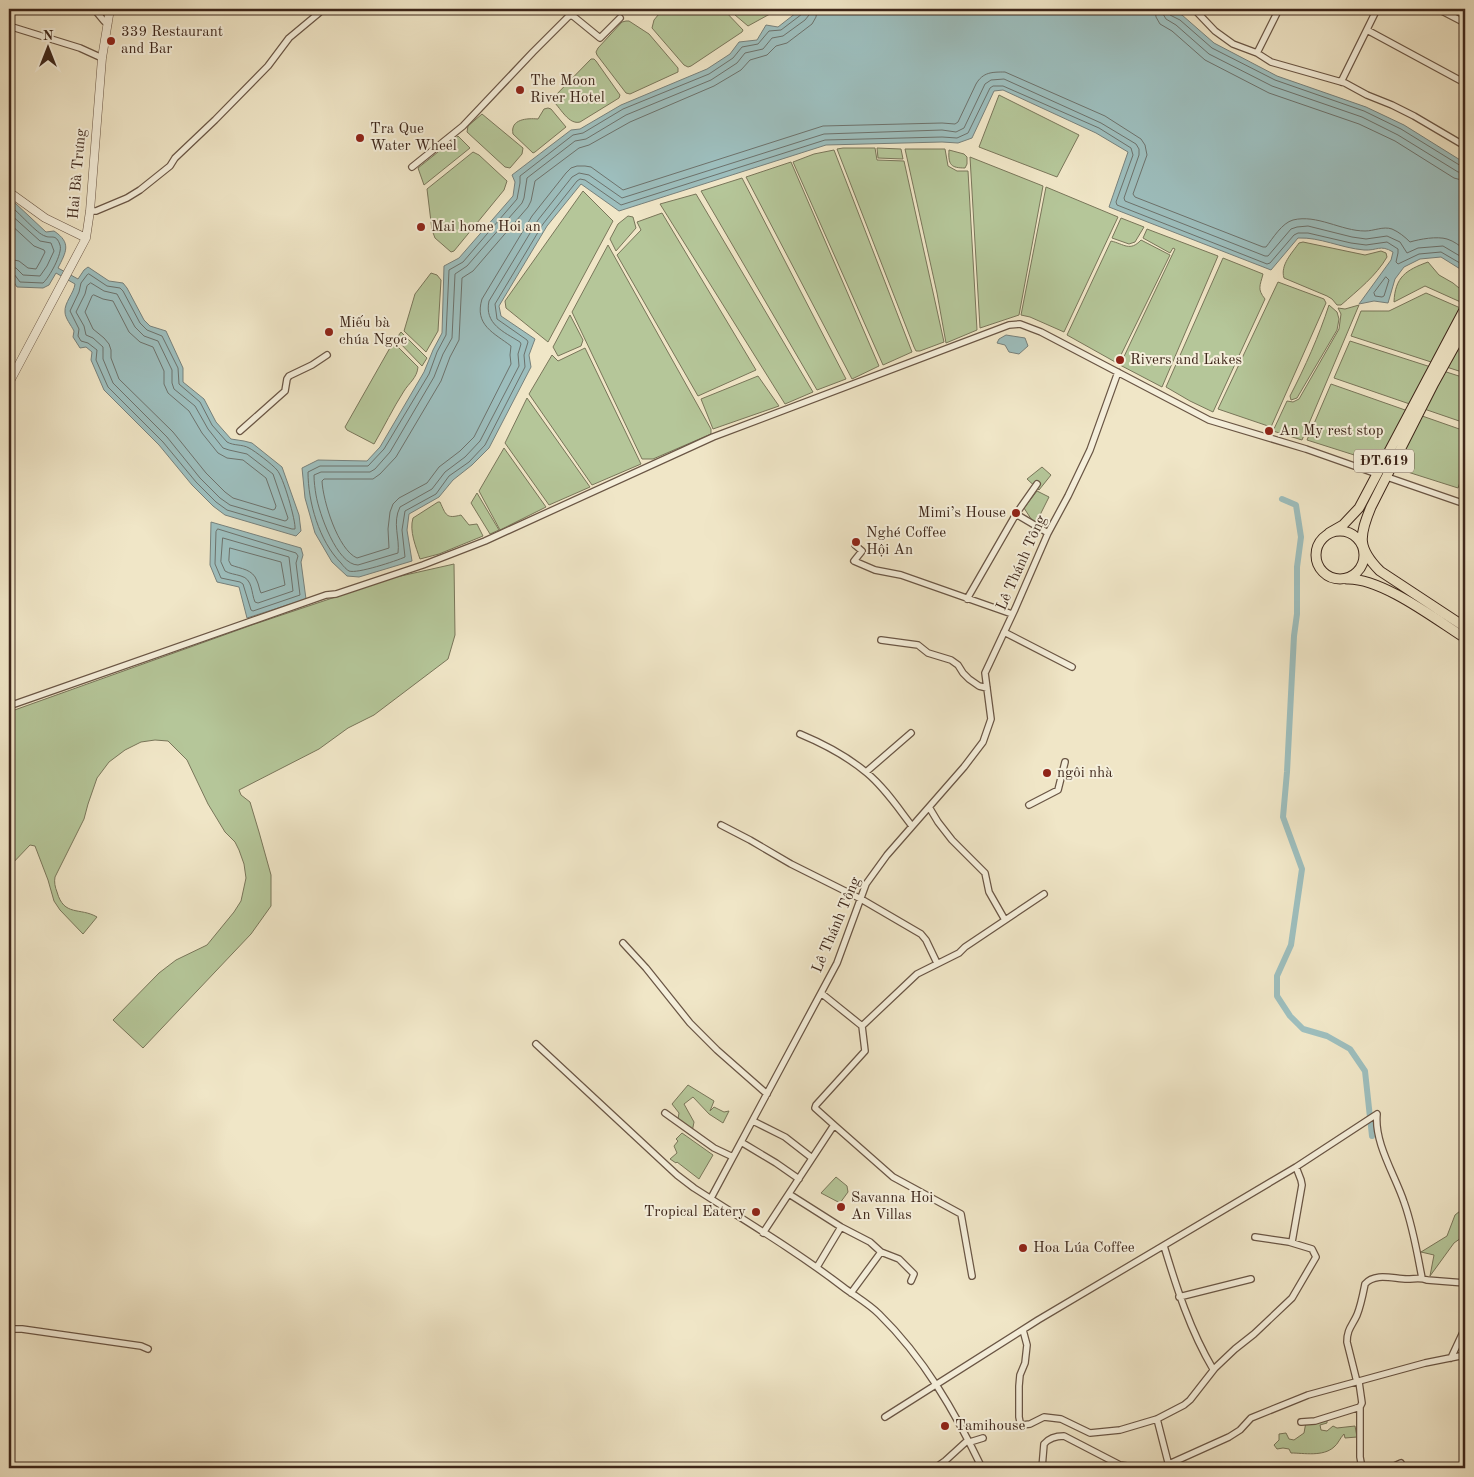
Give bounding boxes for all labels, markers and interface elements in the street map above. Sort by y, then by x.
north arrow [22,22,72,72]
place label: 339 Restaurant and Bar [121,25,223,57]
text: N [43,29,54,43]
marker: 339 Restaurant and Bar [105,35,117,47]
place label: The Moon River Hotel [530,74,605,106]
marker: The Moon River Hotel [514,84,526,96]
place label: Tra Que Water Wheel [370,122,457,154]
street label: Hai Bà Trưng [67,128,89,220]
marker: Tra Que Water Wheel [354,132,366,144]
place label: Mai home Hoi an [431,220,541,235]
marker: Mai home Hoi an [415,221,427,233]
place label: Miếu bà chúa Ngọc [339,315,407,348]
marker: Miếu bà chúa Ngọc [323,326,335,338]
place label: Rivers and Lakes [1130,353,1242,368]
marker: Rivers and Lakes [1114,354,1126,366]
place label: An My rest stop [1279,424,1384,439]
marker: An My rest stop [1263,425,1275,437]
road number: ĐT.619 [1354,450,1414,472]
place label: Mimi’s House [918,506,1006,521]
marker: Mimi’s House [1010,507,1022,519]
street label: Lê Thánh Tông [994,513,1050,613]
place label: Nghé Coffee Hội An [866,526,946,558]
marker: Nghé Coffee Hội An [850,536,862,548]
place label: ngôi nhà [1057,766,1113,781]
marker: ngôi nhà [1041,767,1053,779]
street label: Lê Thánh Tông [810,875,864,975]
place label: Savanna Hoi An Villas [851,1191,933,1223]
marker: Savanna Hoi An Villas [835,1201,847,1213]
place label: Tropical Eatery [644,1205,746,1220]
marker: Tropical Eatery [750,1206,762,1218]
place label: Hoa Lúa Coffee [1033,1241,1135,1256]
marker: Hoa Lúa Coffee [1017,1242,1029,1254]
place label: Tamihouse [955,1419,1025,1434]
marker: Tamihouse [939,1420,951,1432]

